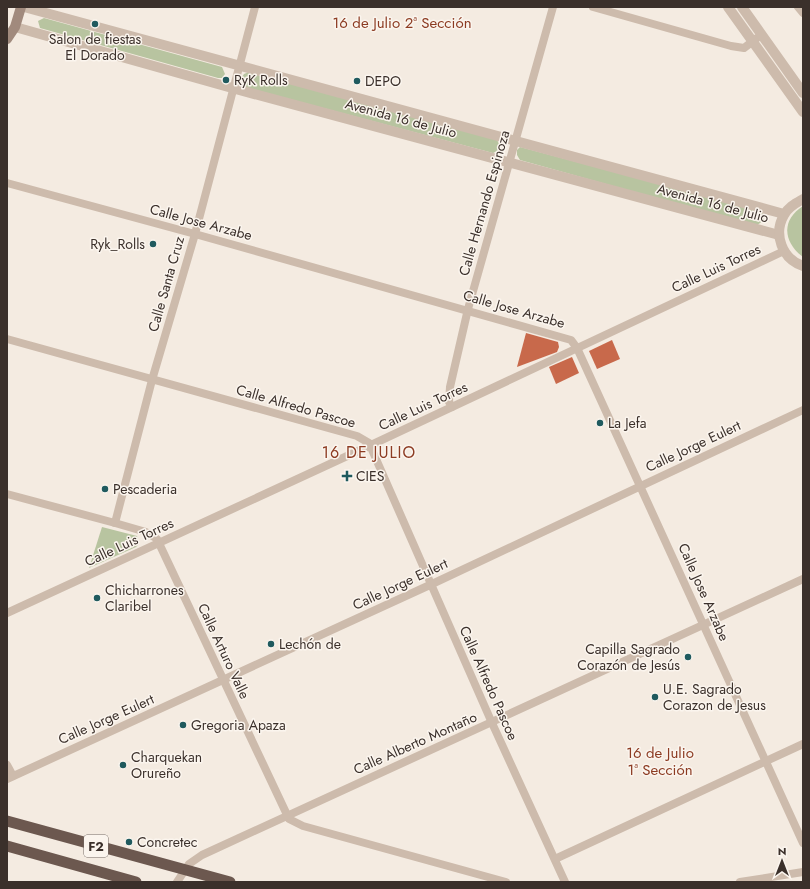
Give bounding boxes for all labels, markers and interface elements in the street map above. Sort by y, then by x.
district label: 16 de Julio 2ª Sección [332,12,472,34]
marker: Salon de fiestas El Dorado [90,19,100,29]
place label: Salon de fiestas El Dorado [49,29,142,65]
place label: RyK Rolls [234,70,288,90]
place label: DEPO [365,71,401,91]
marker: RyK Rolls [221,75,231,85]
marker: DEPO [352,76,362,86]
street label: Avenida 16 de Julio [343,93,459,143]
street label: Calle Hernando Espinoza [454,128,514,278]
street label: Avenida 16 de Julio [655,178,771,228]
street label: Calle Jose Arzabe [148,199,254,245]
street label: Calle Santa Cruz [143,233,189,334]
place label: Ryk_Rolls [90,234,145,254]
street label: Calle Luis Torres [668,238,764,297]
marker: Ryk_Rolls [148,239,158,249]
street label: Calle Jose Arzabe [461,285,567,333]
street label: Calle Luis Torres [375,376,471,435]
street label: Calle Alfredo Pascoe [234,379,358,433]
place label: La Jefa [608,413,647,433]
street label: Calle Jorge Eulert [642,415,744,477]
marker: La Jefa [595,418,605,428]
district label: 16 DE JULIO [322,441,416,464]
place label: CIES [356,466,385,486]
marker: CIES [341,470,353,482]
place label: Pescaderia [113,479,177,499]
marker: Pescaderia [100,484,110,494]
street label: Calle Luis Torres [81,512,177,571]
street label: Calle Jose Arzabe [673,540,735,644]
street label: Calle Jorge Eulert [349,553,451,615]
place label: Chicharrones Claribel [105,580,184,616]
marker: Chicharrones Claribel [92,593,102,603]
street label: Calle Arturo Valle [193,600,255,702]
street label: Calle Alfredo Pascoe [455,623,523,743]
place label: Lechón de [279,634,341,654]
marker: Lechón de [266,639,276,649]
place label: Capilla Sagrado Corazón de Jesús [577,639,680,675]
marker: Capilla Sagrado Corazón de Jesús [683,652,693,662]
place label: U.E. Sagrado Corazon de Jesus [663,679,766,715]
street label: Calle Jorge Eulert [55,689,158,749]
marker: U.E. Sagrado Corazon de Jesus [650,692,660,702]
street label: Calle Alberto Montaño [350,707,480,779]
place label: Gregoria Apaza [191,715,286,735]
marker: Gregoria Apaza [178,720,188,730]
district label: 16 de Julio 1ª Sección [626,742,694,781]
place label: Charquekan Orureño [131,747,202,783]
marker: Charquekan Orureño [118,760,128,770]
place label: Concretec [137,832,197,852]
road number: F2 [84,835,108,857]
marker: Concretec [124,837,134,847]
north arrow [762,841,802,881]
text: N [778,843,786,859]

